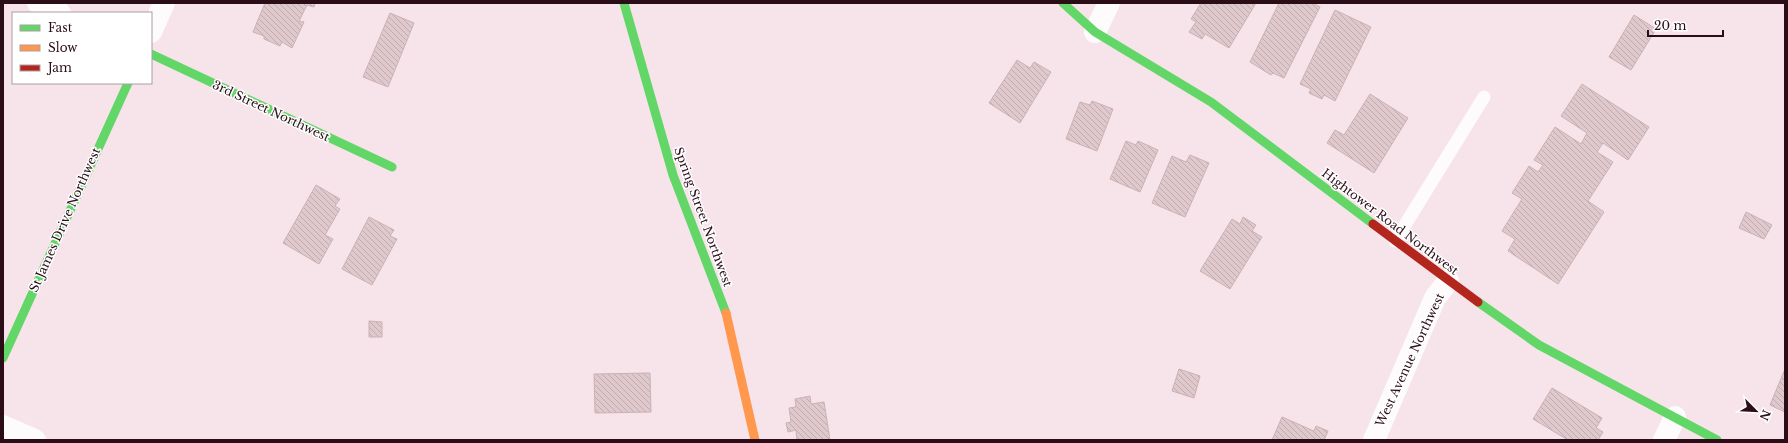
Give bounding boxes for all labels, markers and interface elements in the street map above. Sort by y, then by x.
legend [12,12,152,84]
scale bar [1648,12,1723,38]
text: 20 m [1654,18,1686,33]
text: Fast [48,20,73,35]
text: Slow [48,40,78,55]
text: Jam [46,60,72,75]
street label: 3rd Street Northwest [210,77,333,144]
street label: St James Drive Northwest [26,145,103,294]
street label: Spring Street Northwest [671,145,736,289]
street label: Hightower Road Northwest [1319,165,1462,278]
street label: West Avenue Northwest [1372,290,1447,430]
north arrow [1736,391,1776,431]
text: N [1756,407,1774,423]

